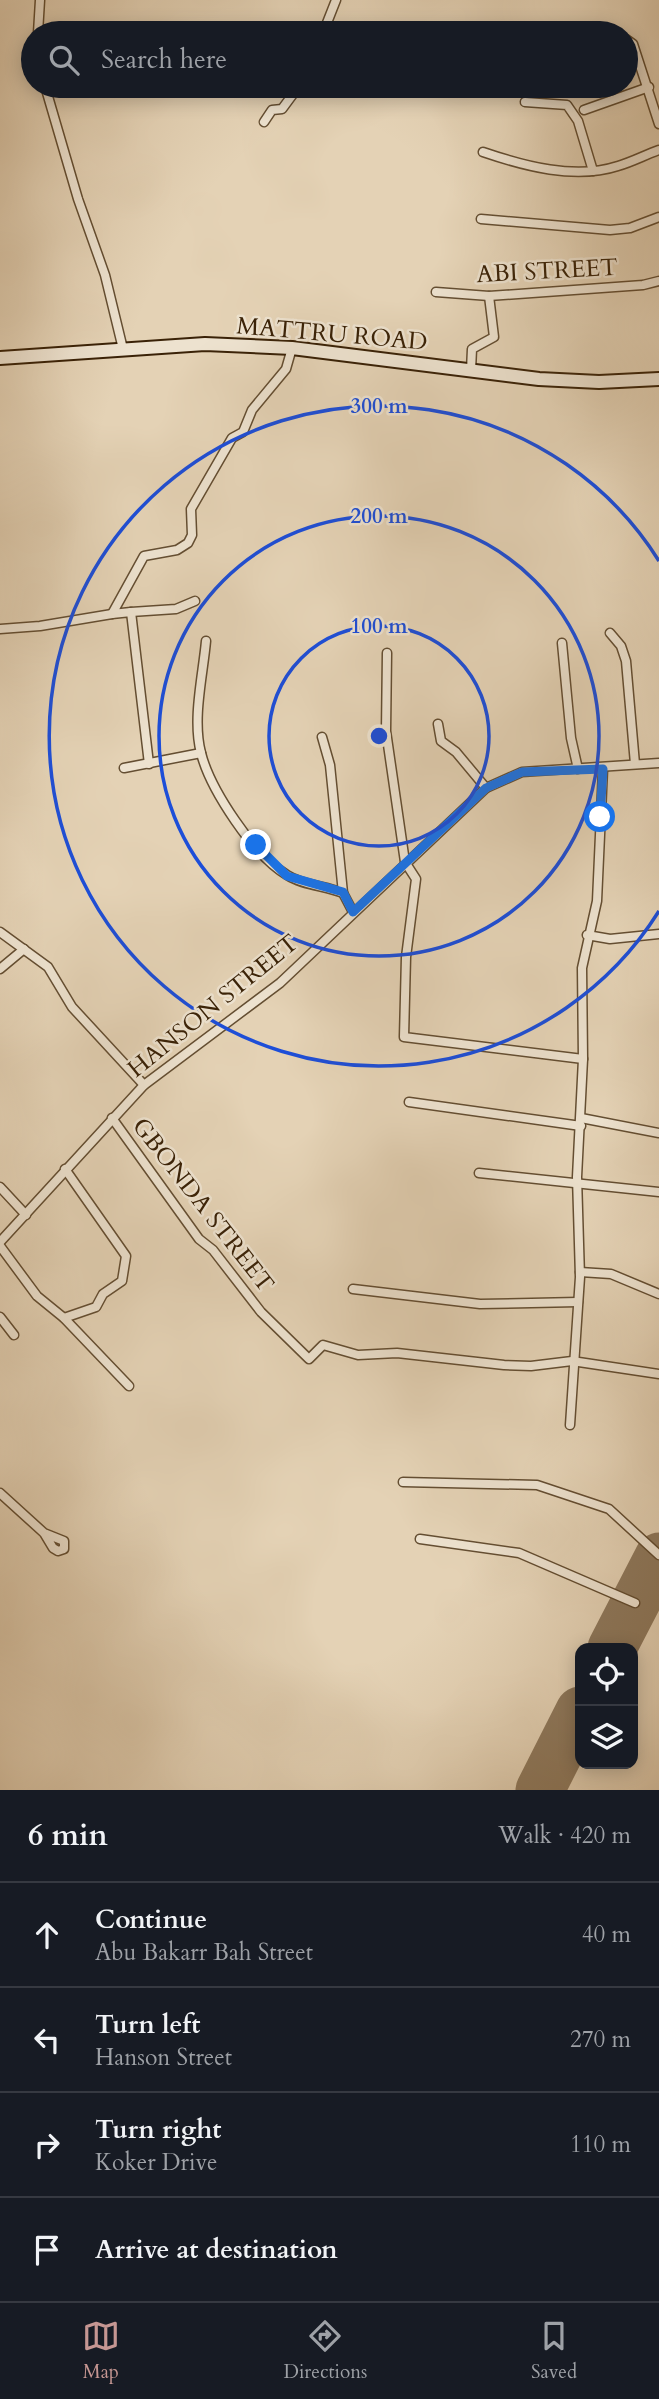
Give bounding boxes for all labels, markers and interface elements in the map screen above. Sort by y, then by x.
search box [21,21,638,98]
icon: search [45,41,83,79]
text: Search here [101,42,227,77]
street label: ABI STREET [475,251,619,291]
street label: MATTRU ROAD [235,309,429,359]
text: 300 m [350,392,408,421]
text: 200 m [350,502,408,531]
text: 100 m [350,612,408,641]
centre of rings [367,724,391,748]
route start [584,801,615,832]
route end [240,829,271,860]
street label: HANSON STREET [121,927,305,1085]
street label: GBONDA STREET [124,1111,282,1299]
map controls [575,1643,638,1769]
button: locate [575,1643,638,1706]
button: layers [575,1706,638,1769]
text: 6 min [28,1815,108,1856]
text: Walk · 420 m [498,1820,631,1851]
text: Continue [95,1902,207,1937]
icon: ahead [28,1916,66,1954]
text: 40 m [582,1919,631,1950]
text: Abu Bakarr Bah Street [95,1937,313,1968]
text: Turn left [95,2007,200,2042]
icon: left [28,2021,66,2059]
text: 270 m [570,2024,631,2055]
text: Hanson Street [95,2042,232,2073]
text: Turn right [95,2112,222,2147]
icon: right [28,2126,66,2164]
text: 110 m [570,2129,631,2160]
text: Koker Drive [95,2147,218,2178]
icon: arrive [28,2231,66,2269]
text: Arrive at destination [95,2232,338,2267]
tab: Map [82,2317,120,2385]
tab: Directions [284,2317,367,2385]
tab: Saved [531,2317,577,2385]

